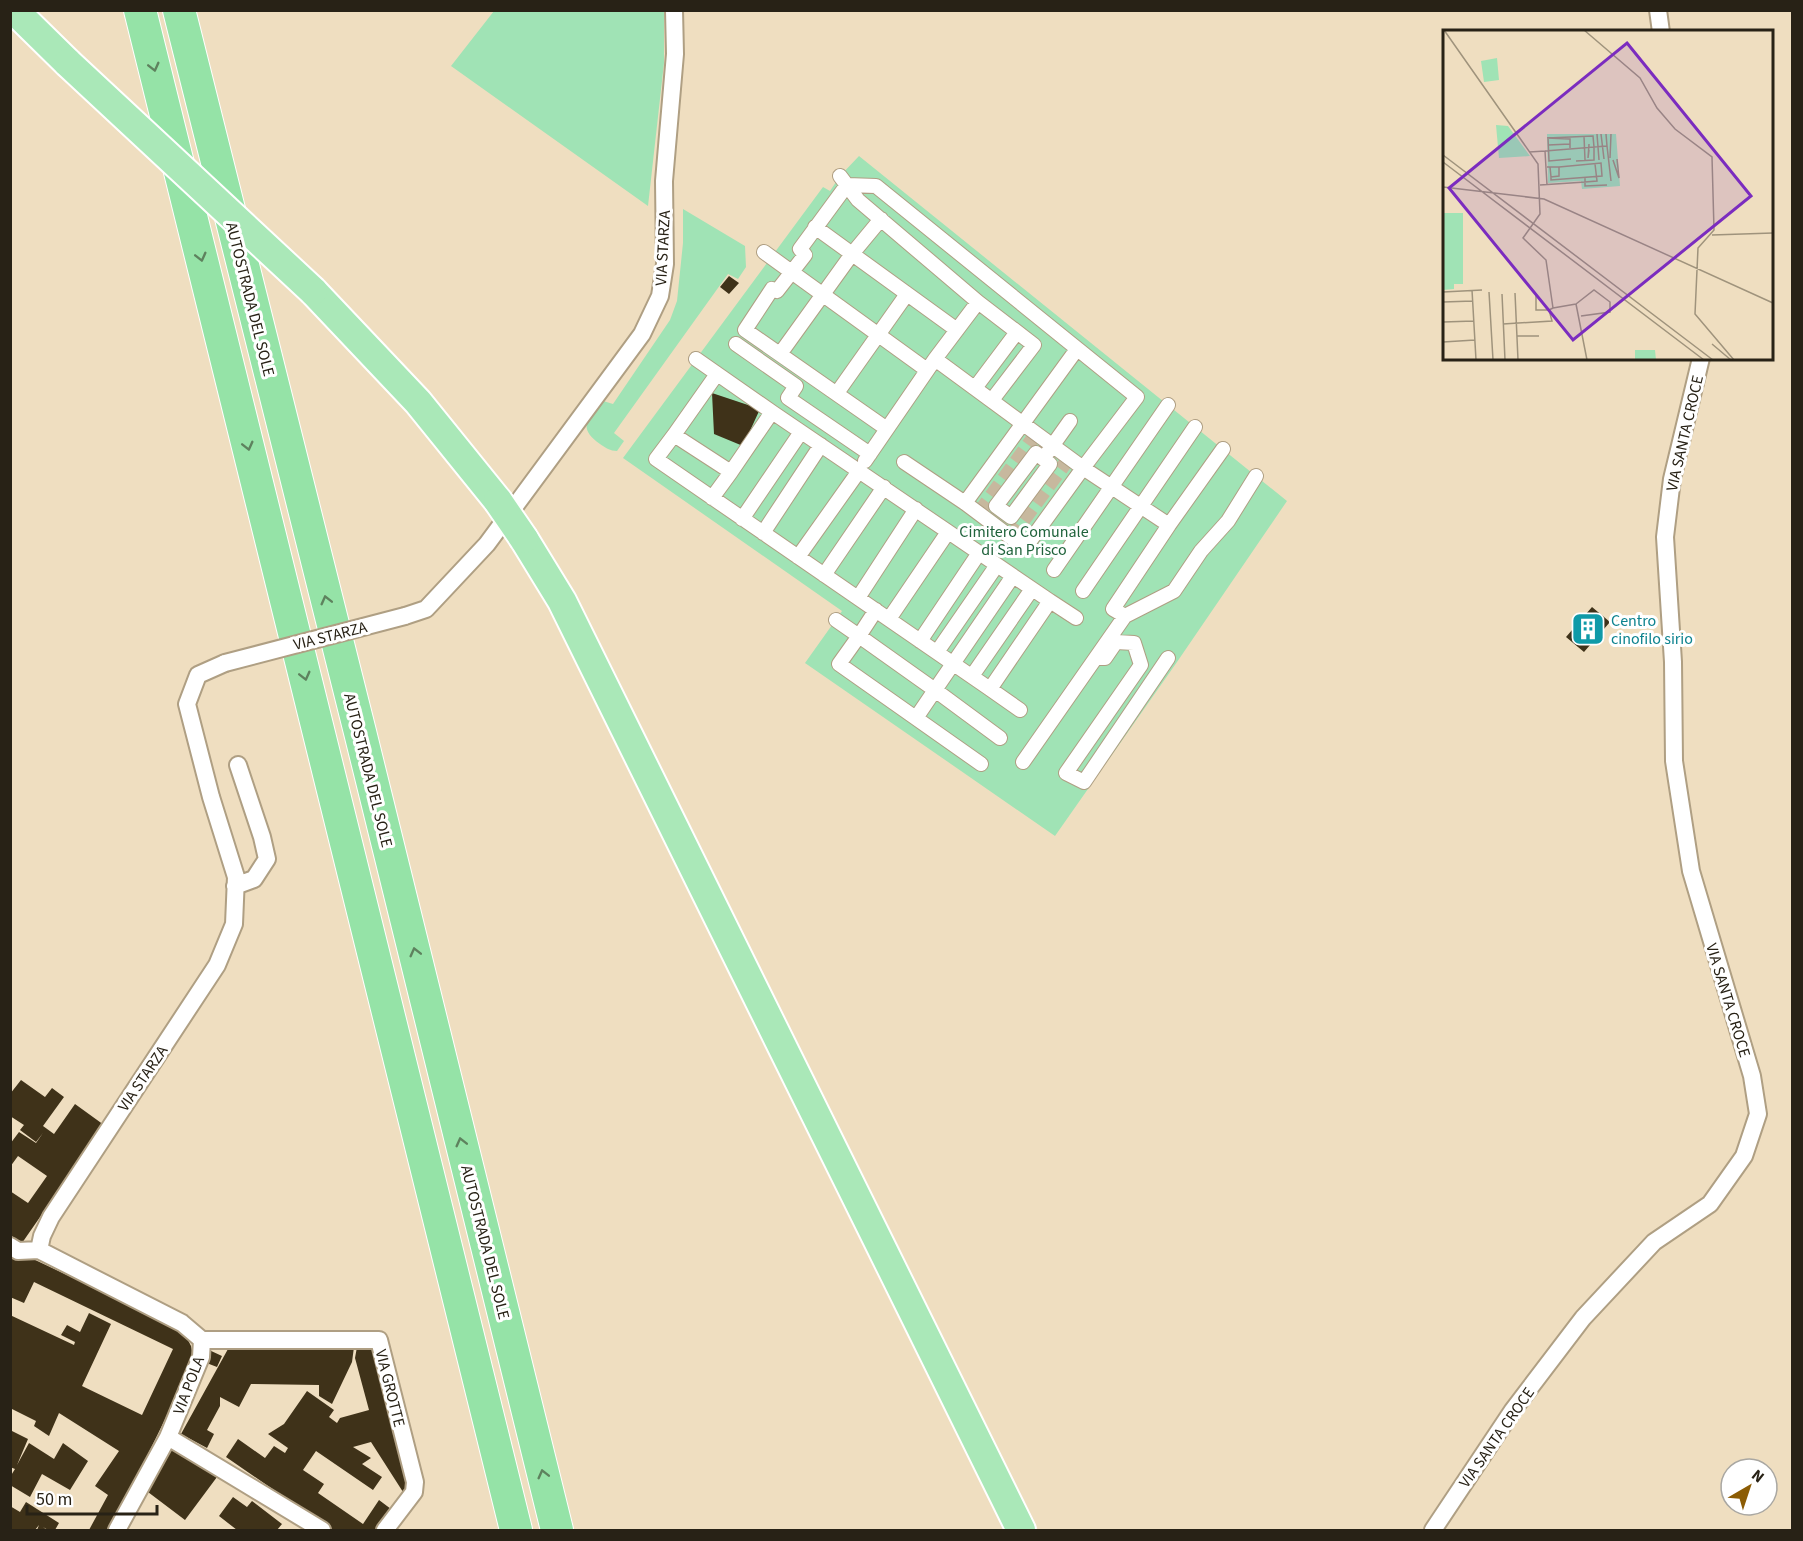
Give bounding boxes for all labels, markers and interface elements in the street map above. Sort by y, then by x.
inset map [1443,30,1773,360]
one-way arrow [146,62,159,72]
street label: VIA STARZA [650,210,676,286]
street label: AUTOSTRADA DEL SOLE [220,220,280,379]
one-way arrow [193,251,206,261]
street label: VIA SANTA CROCE [1661,373,1709,493]
one-way arrow [240,441,253,451]
park label: Cimitero Comunale di San Prisco [959,521,1089,561]
one-way arrow [321,595,334,605]
place label: Centro cinofilo sirio [1611,610,1693,650]
building icon: Centro cinofilo sirio [1570,611,1606,647]
street label: VIA STARZA [291,616,370,656]
one-way arrow [298,670,310,681]
street label: AUTOSTRADA DEL SOLE [338,691,398,850]
street label: VIA SANTA CROCE [1700,941,1756,1060]
one-way arrow [409,947,422,957]
street label: VIA STARZA [113,1041,173,1116]
one-way arrow [456,1137,469,1147]
street label: AUTOSTRADA DEL SOLE [455,1163,515,1322]
street label: VIA GROTTE [370,1347,410,1429]
street label: VIA POLA [168,1353,210,1418]
street label: VIA SANTA CROCE [1454,1383,1540,1492]
north arrow [1719,1457,1779,1517]
text: N [1747,1464,1769,1488]
one-way arrow [537,1469,550,1479]
scale bar [27,1478,158,1516]
text: 50 m [36,1487,72,1512]

